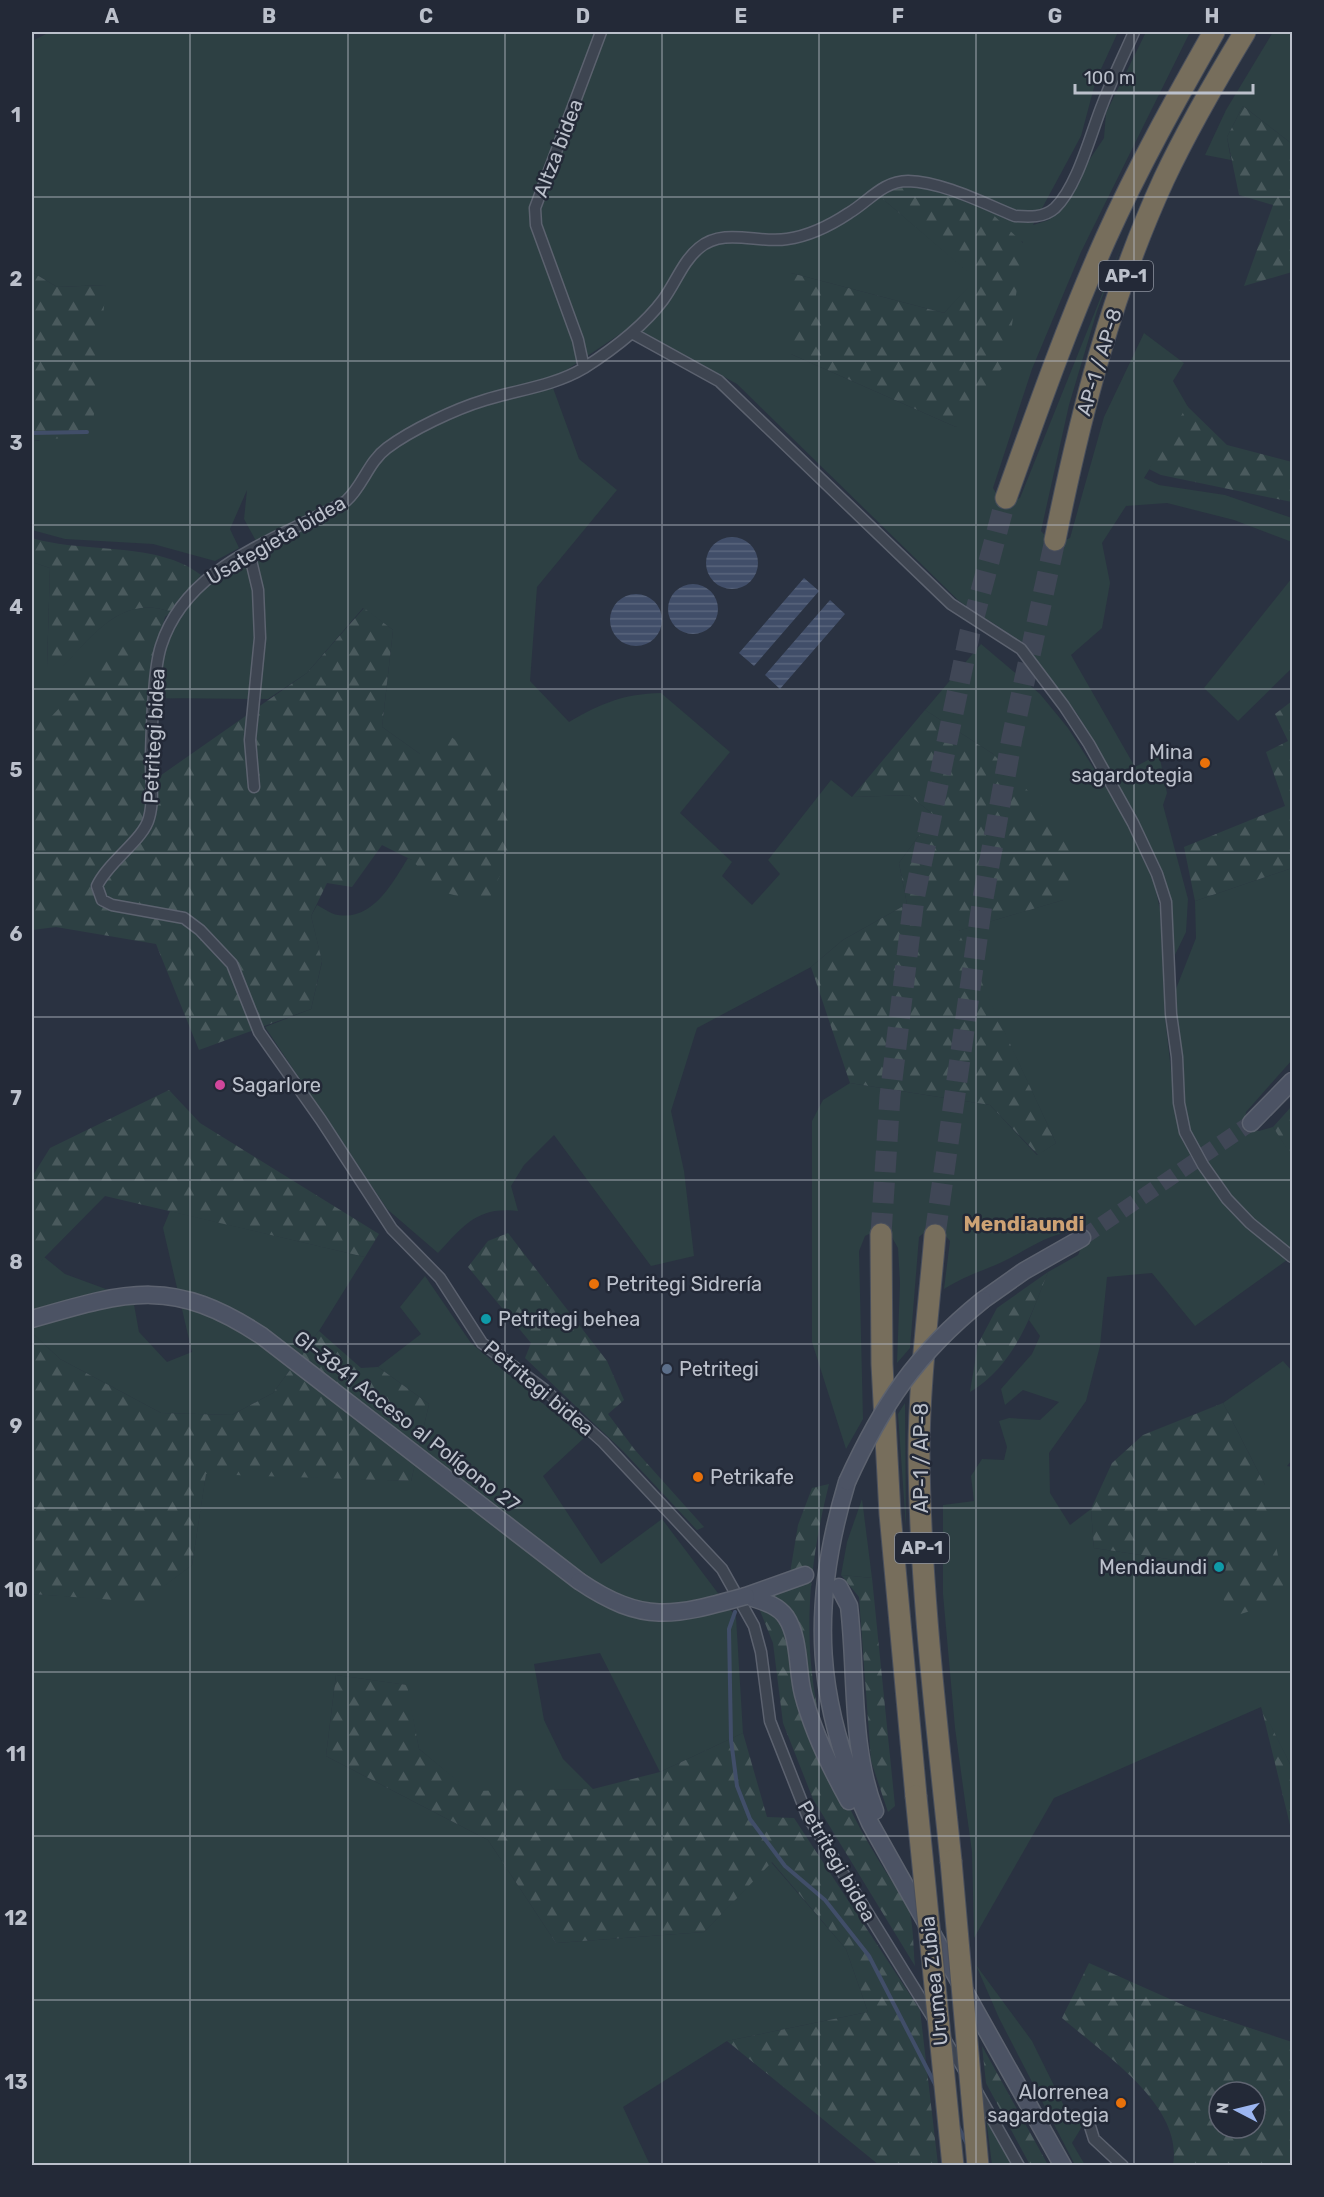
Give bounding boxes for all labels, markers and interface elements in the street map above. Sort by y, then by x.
text: A [105,4,120,28]
text: B [262,4,276,28]
text: C [419,4,433,28]
text: D [576,4,590,28]
text: E [735,4,747,28]
text: F [892,4,904,28]
text: G [1048,4,1062,28]
text: H [1205,4,1219,28]
scale bar [1075,57,1254,95]
text: 100 m [1084,67,1135,89]
street label: Altza bidea [528,96,588,200]
text: 1 [11,103,21,127]
road number: AP-1 [1099,261,1153,291]
text: 2 [10,267,23,291]
street label: AP-1 / AP-8 [1071,306,1127,418]
text: 3 [9,431,23,455]
street label: Usategieta bidea [202,490,350,590]
text: 4 [9,595,23,619]
street label: Petritegi bidea [138,668,170,804]
place label: Mina sagardotegia [1071,740,1193,787]
marker: Mina sagardotegia [1198,756,1212,770]
text: 5 [10,758,23,782]
text: 6 [9,922,23,946]
place label: Sagarlore [232,1073,321,1097]
marker: Sagarlore [213,1078,227,1092]
text: 7 [10,1086,22,1110]
district label: Mendiaundi [963,1211,1085,1236]
text: 8 [9,1250,23,1274]
place label: Petritegi Sidrería [606,1272,762,1296]
marker: Petritegi Sidrería [587,1277,601,1291]
place label: Petritegi behea [498,1307,640,1331]
marker: Petritegi behea [479,1312,493,1326]
street label: GI-3841 Acceso al Polígono 27 [289,1325,525,1517]
street label: Petritegi bidea [479,1335,599,1441]
place label: Petritegi [679,1357,759,1381]
marker: Petritegi [660,1362,674,1376]
street label: AP-1 / AP-8 [909,1403,933,1513]
text: 9 [10,1414,23,1438]
place label: Petrikafe [710,1465,794,1489]
marker: Petrikafe [691,1470,705,1484]
road number: AP-1 [895,1533,949,1563]
place label: Mendiaundi [1099,1555,1207,1579]
marker: Mendiaundi [1212,1560,1226,1574]
text: 10 [4,1578,28,1602]
text: 11 [6,1742,26,1766]
street label: Petritegi bidea [793,1796,881,1926]
text: 12 [5,1906,27,1930]
street label: Urumea Zubia [915,1915,953,2047]
text: 13 [4,2070,28,2094]
place label: Alorrenea sagardotegia [987,2080,1109,2127]
north arrow [1207,2080,1267,2140]
marker: Alorrenea sagardotegia [1114,2096,1128,2110]
text: N [1212,2101,1233,2115]

